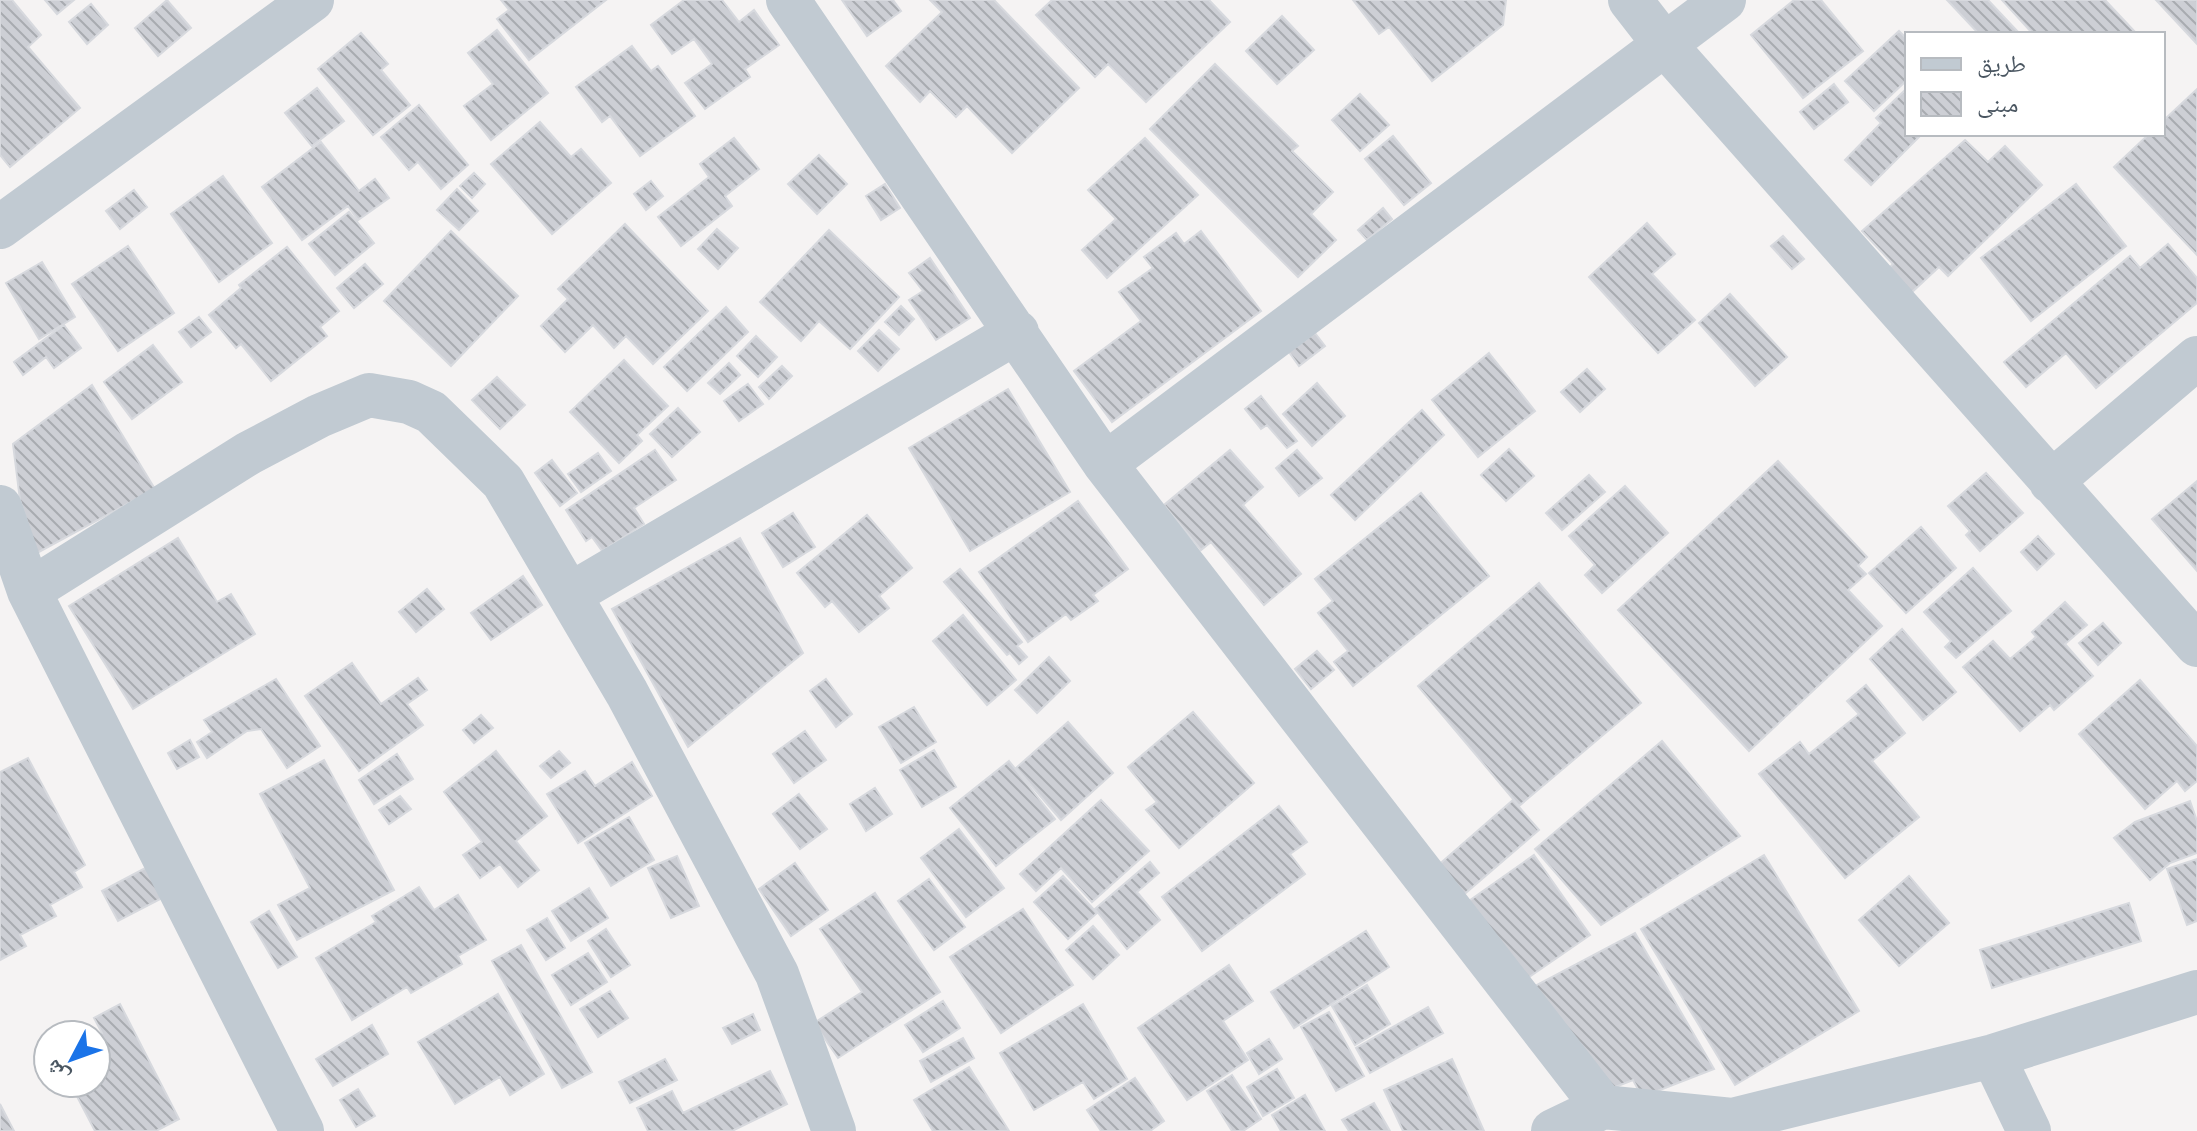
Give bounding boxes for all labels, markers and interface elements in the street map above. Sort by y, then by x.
legend [1905,32,2165,136]
text: طريق [1977,47,2026,79]
text: مبنى [1977,87,2018,119]
north arrow [32,1019,112,1099]
text: ش [38,1054,75,1091]

